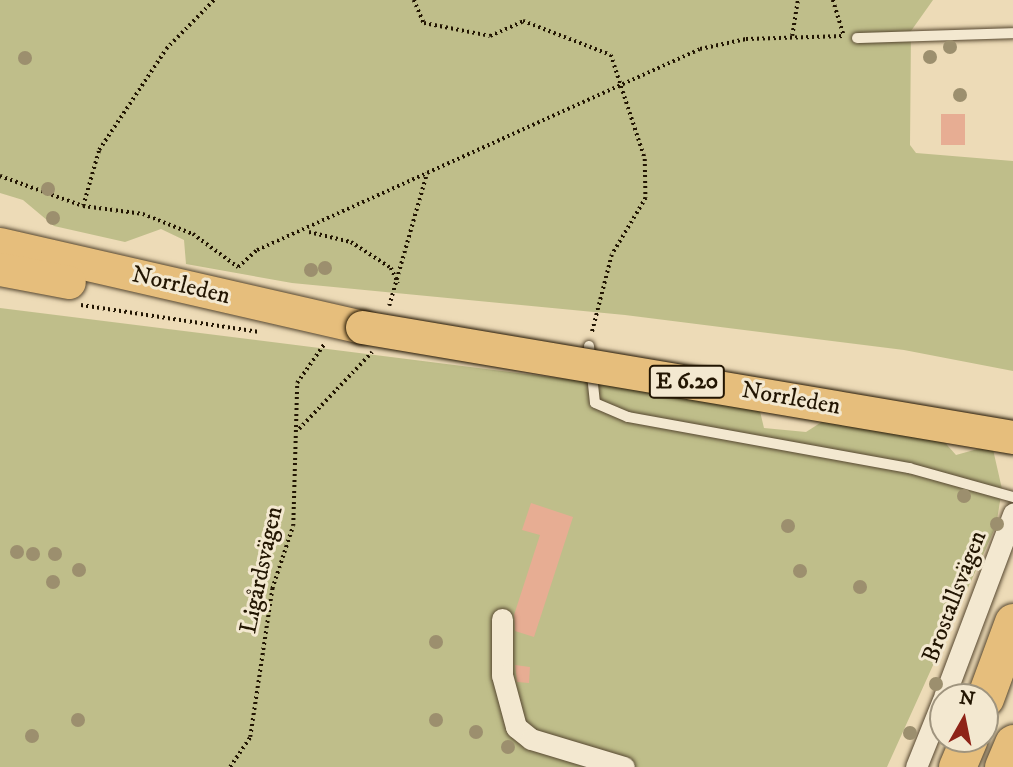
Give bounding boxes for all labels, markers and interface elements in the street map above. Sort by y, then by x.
street label: Norrleden [129,261,233,311]
road number: E 6.20 [648,362,726,402]
street label: Norrleden [739,376,843,422]
street label: Ligårdsvägen [234,504,290,636]
street label: Brostallsvägen [917,527,993,667]
north arrow [929,683,999,753]
text: N [958,686,977,711]

